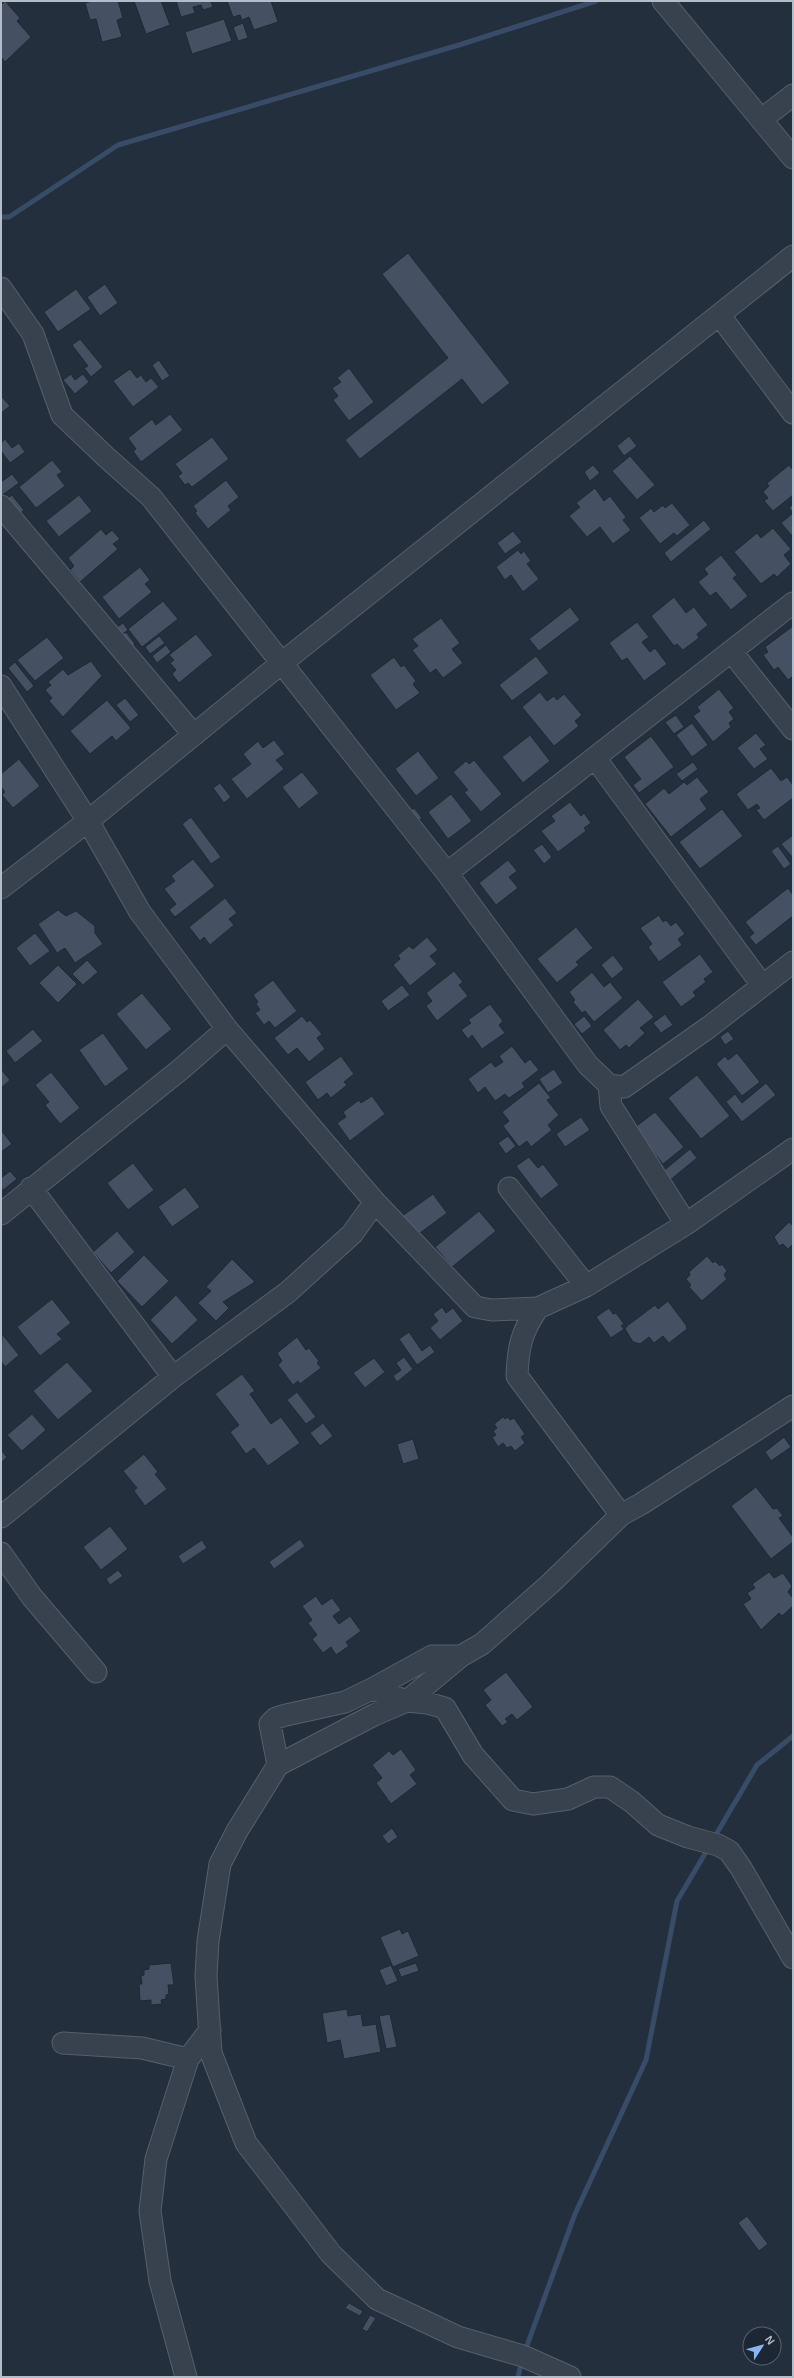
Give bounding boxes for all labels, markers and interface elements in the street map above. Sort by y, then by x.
north arrow [742,2326,782,2366]
text: N [763,2333,777,2347]

